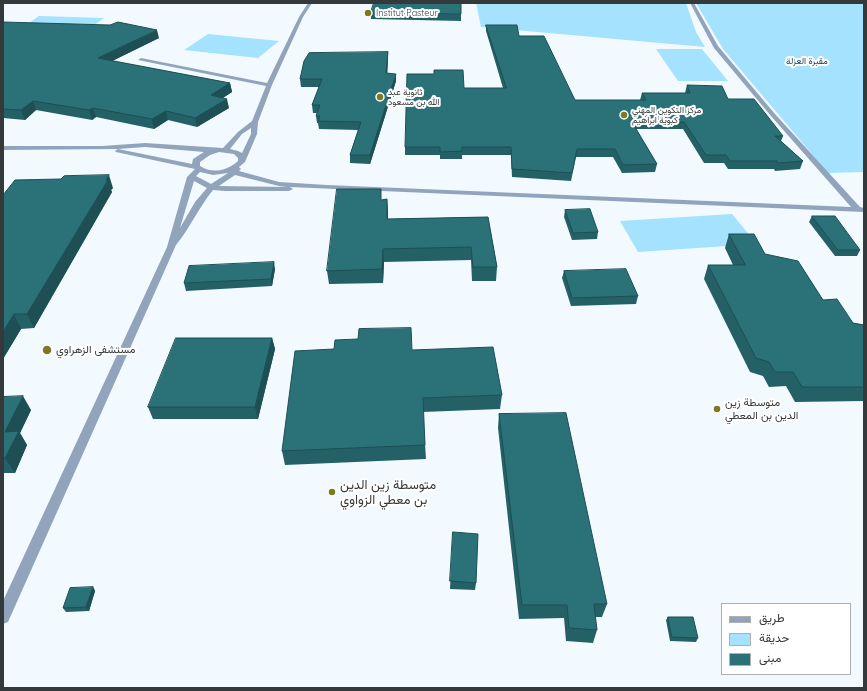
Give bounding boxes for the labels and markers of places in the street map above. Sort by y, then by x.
marker: Institut Pasteur [363,8,373,18]
place label: Institut Pasteur [376,8,438,18]
place label: ثانوية عبد الله بن مسعود [388,87,439,108]
marker: ثانوية عبد الله بن مسعود [375,92,385,102]
place label: مركز التكوين المهني كبوية ابراهيم [632,105,701,126]
marker: مركز التكوين المهني كبوية ابراهيم [619,110,629,120]
place label: مستشفى الزهراوي [56,343,135,357]
marker: مستشفى الزهراوي [41,344,53,356]
place label: متوسطة زين الدين بن المعطي [725,396,798,422]
marker: متوسطة زين الدين بن المعطي [712,404,722,414]
place label: متوسطة زين الدين بن معطي الزواوي [340,477,436,508]
marker: متوسطة زين الدين بن معطي الزواوي [327,487,337,497]

